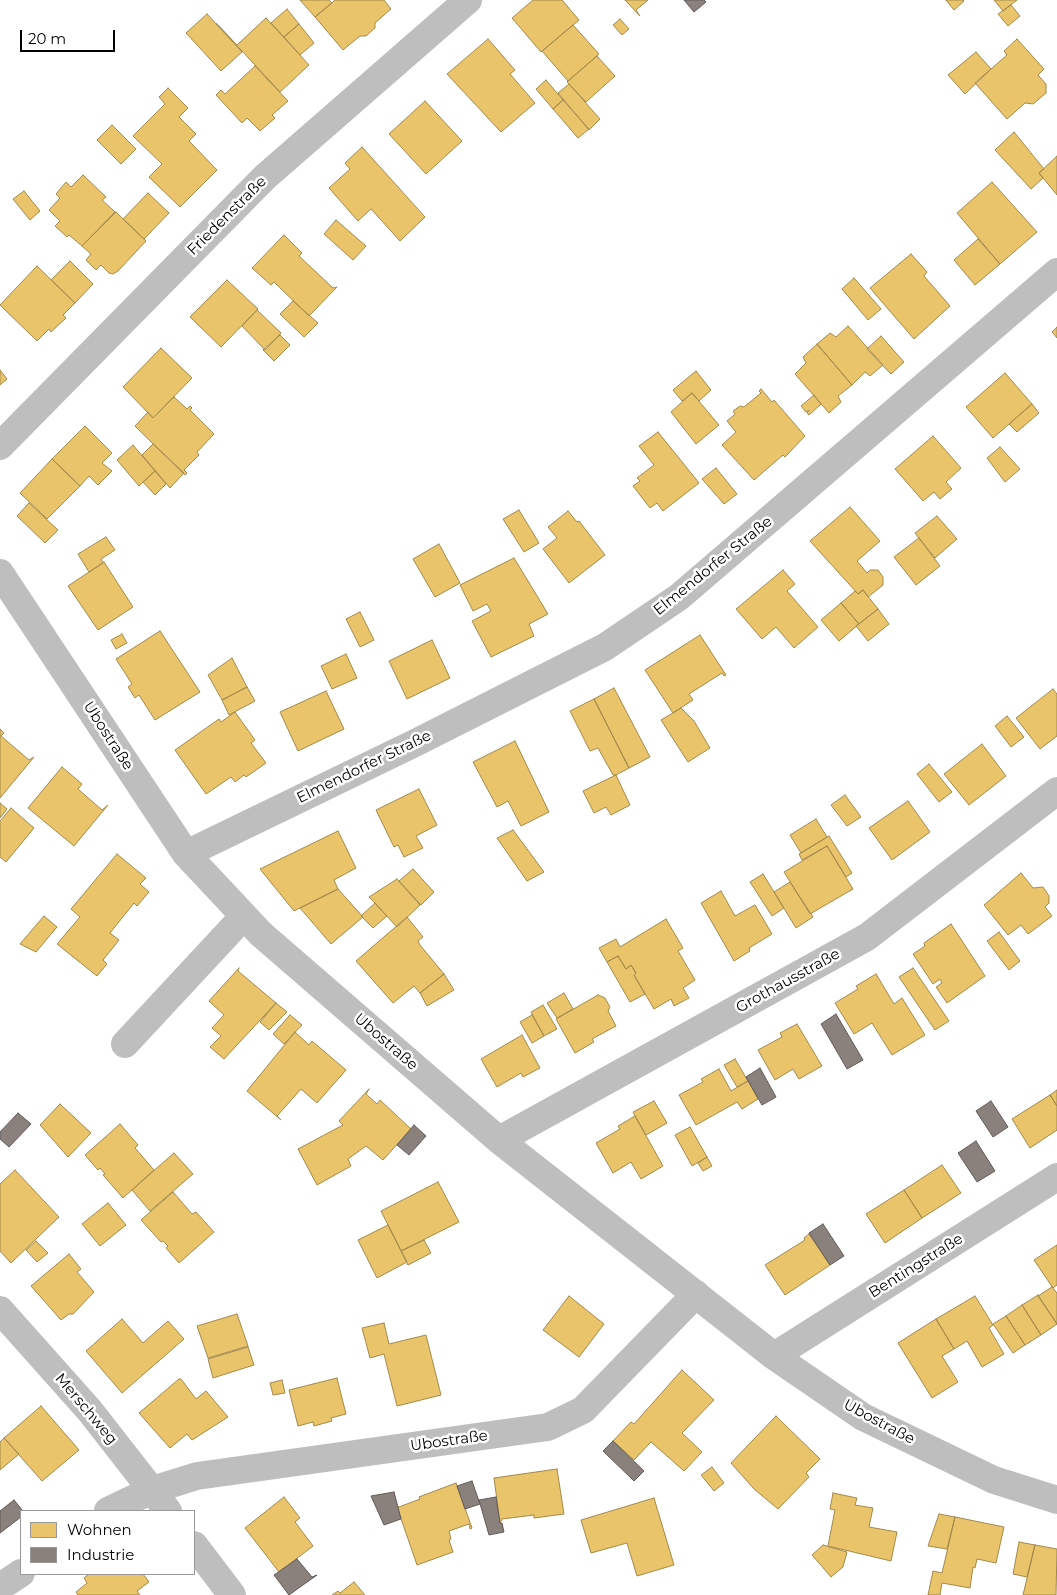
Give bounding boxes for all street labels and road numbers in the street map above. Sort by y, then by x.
street label: Friedenstraße [184,173,270,259]
street label: Elmendorfer Straße [650,513,776,619]
street label: Ubostraße [79,698,137,774]
street label: Elmendorfer Straße [294,727,434,807]
street label: Grothausstraße [733,945,843,1017]
street label: Ubostraße [351,1010,421,1074]
street label: Bentingstraße [866,1230,966,1302]
street label: Merschweg [51,1370,121,1448]
street label: Ubostraße [840,1396,918,1448]
street label: Ubostraße [409,1427,489,1455]

